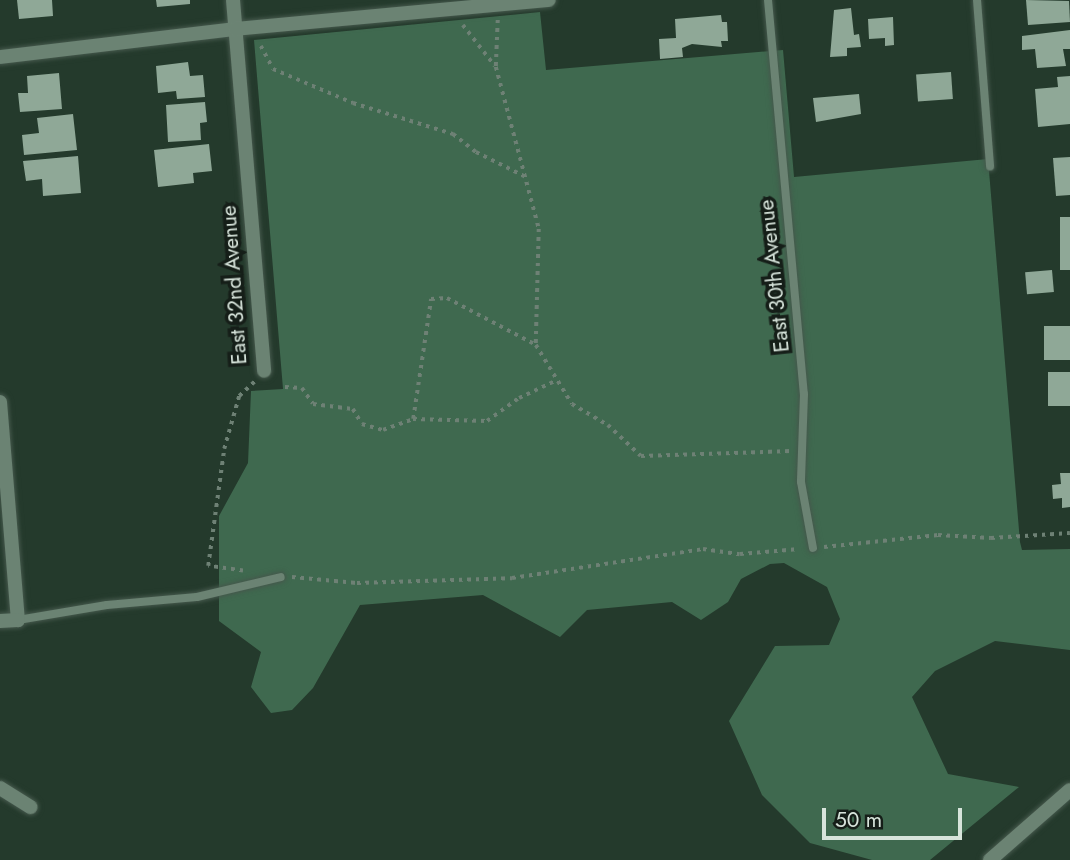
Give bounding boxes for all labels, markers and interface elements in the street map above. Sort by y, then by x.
street label: East 30th Avenue [753,198,795,354]
street label: East 32nd Avenue [216,205,252,365]
scale bar [825,794,965,838]
text: 50 m [835,805,882,835]

